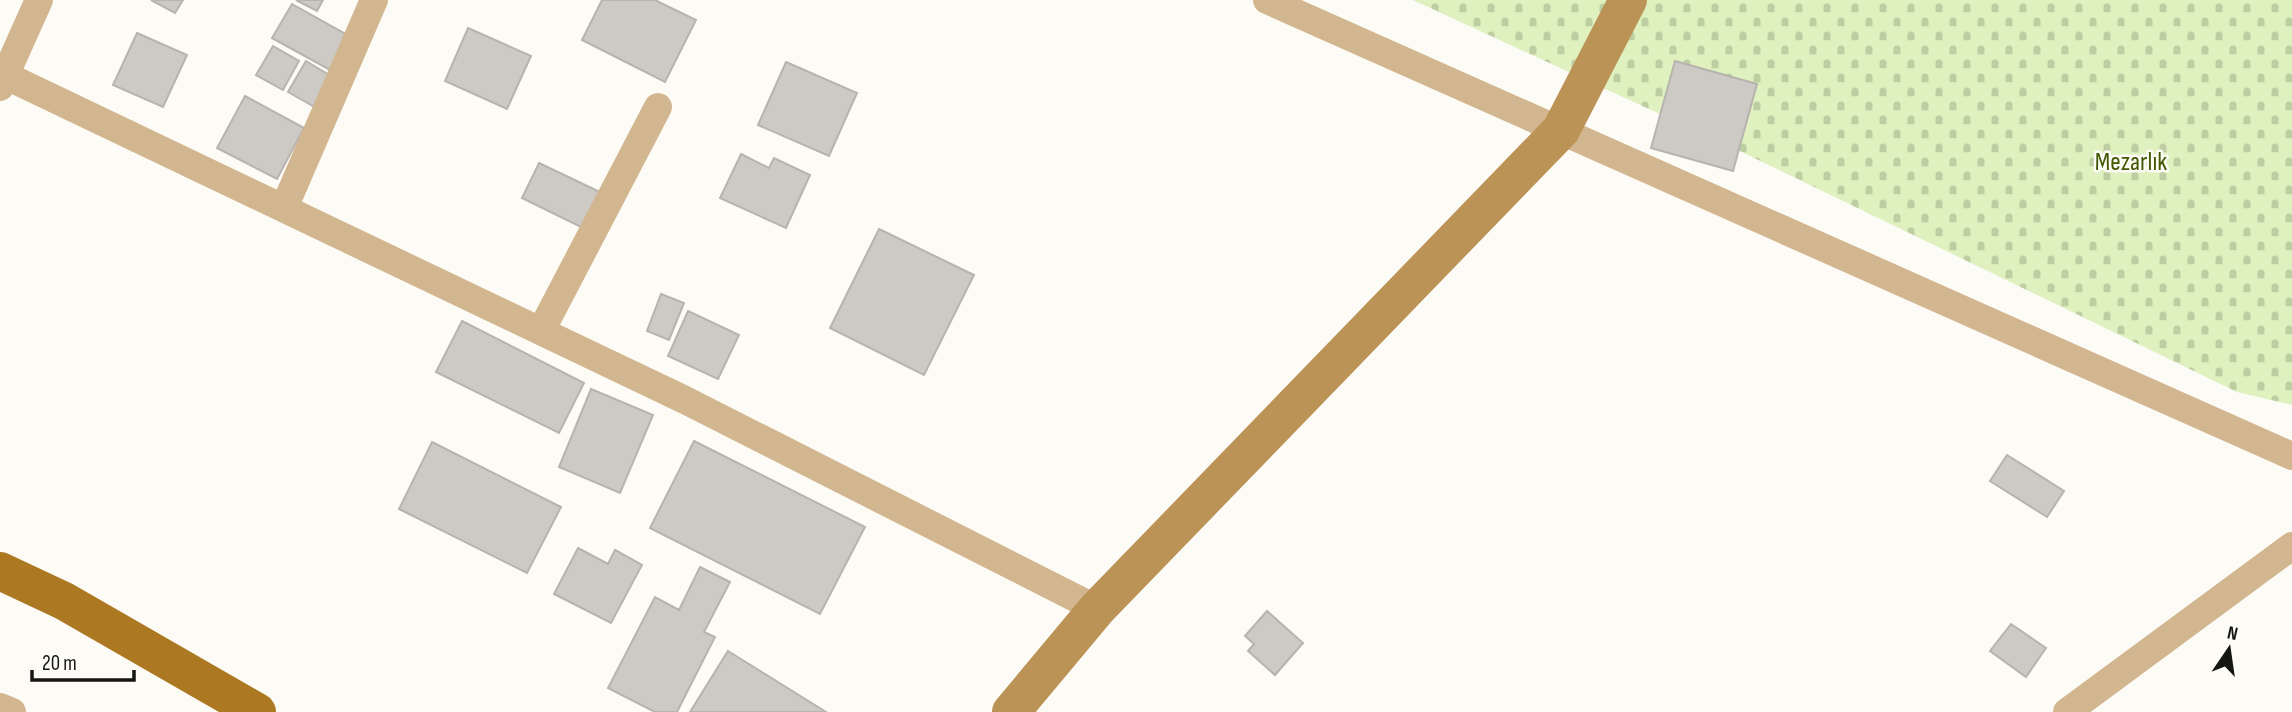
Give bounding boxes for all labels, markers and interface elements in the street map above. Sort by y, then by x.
park label: Mezarlık [2095,147,2167,178]
north arrow [2194,614,2264,684]
text: N [2225,622,2240,646]
scale bar [32,638,133,682]
text: 20 m [42,651,77,676]

